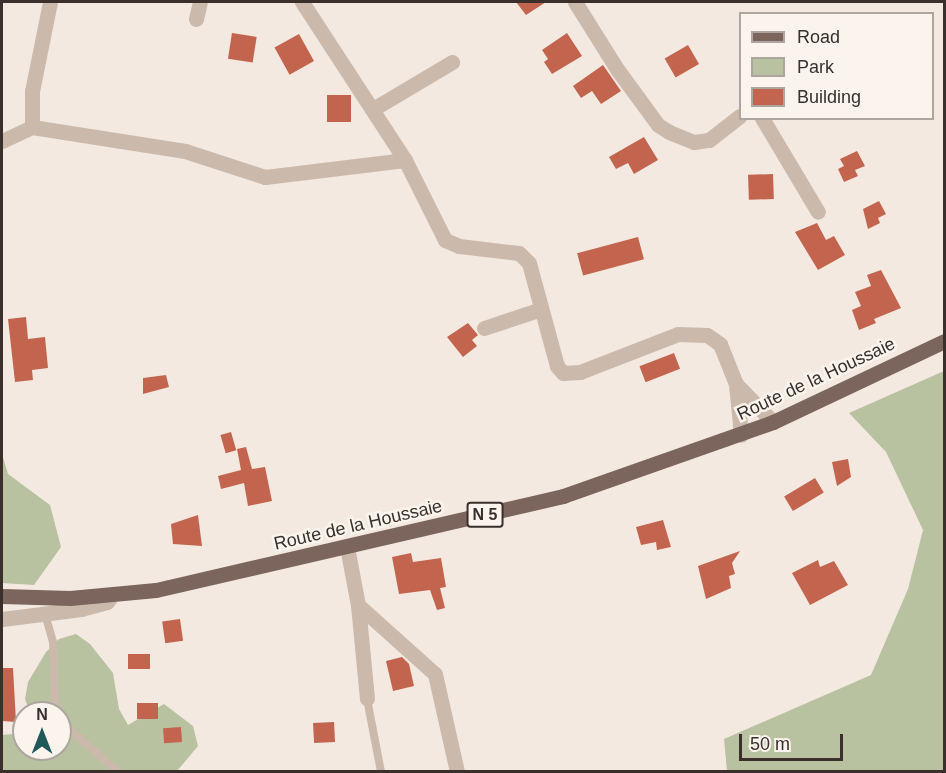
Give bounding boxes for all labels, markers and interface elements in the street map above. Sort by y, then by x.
legend [739,12,934,120]
text: Road [797,27,840,47]
text: Park [797,57,834,77]
text: Building [797,87,861,107]
street label: Route de la Houssaie [733,333,899,425]
street label: Route de la Houssaie [272,495,444,555]
road number: N 5 [466,502,504,528]
north arrow [12,701,72,761]
text: N [36,706,48,723]
scale bar [742,722,846,760]
text: 50 m [750,734,790,754]

